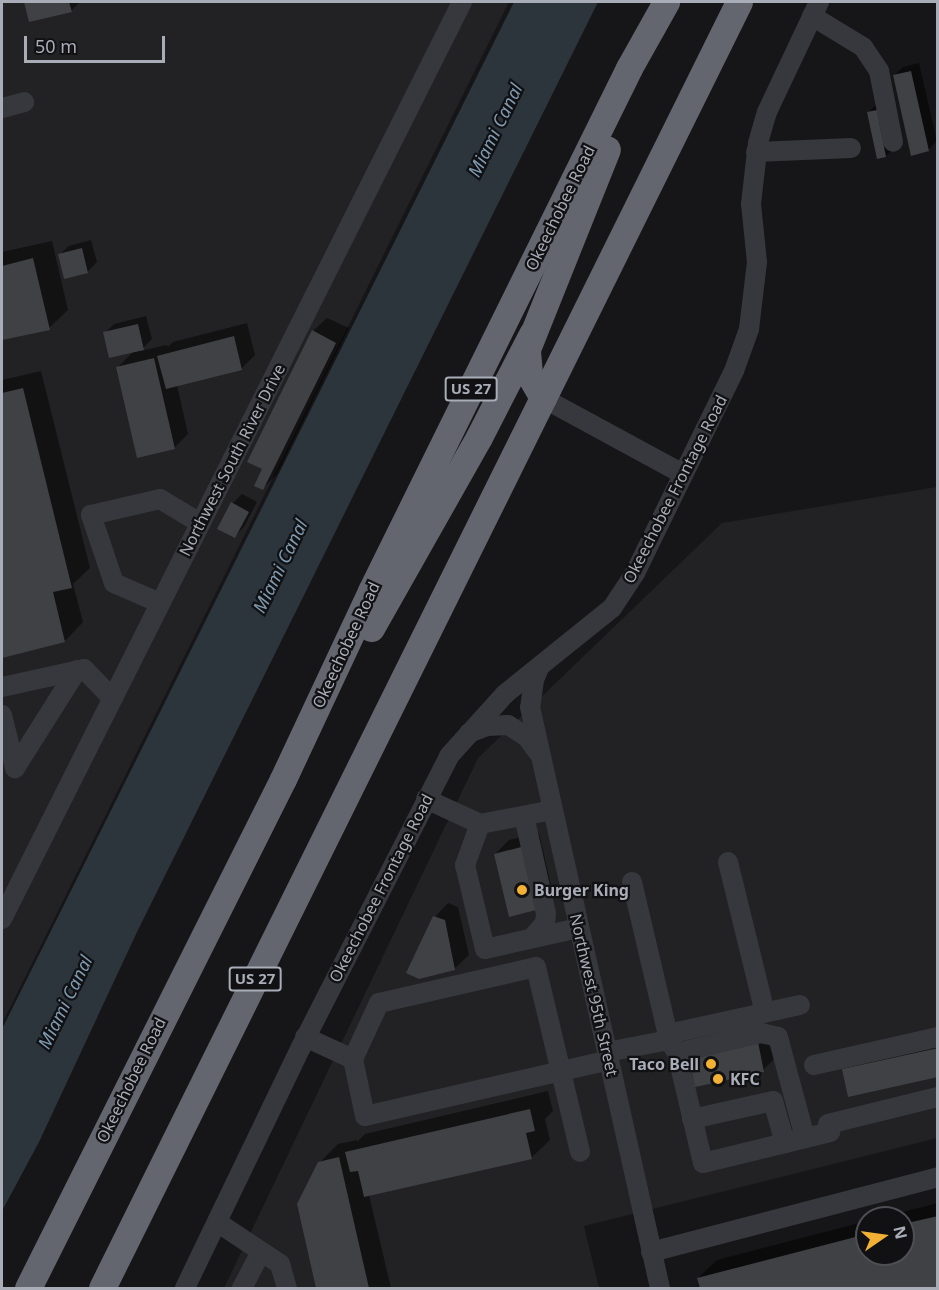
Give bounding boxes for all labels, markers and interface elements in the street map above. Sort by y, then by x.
scale bar [27,24,168,62]
text: 50 m [35,34,77,58]
water label: Miami Canal [463,80,527,180]
street label: Okeechobee Road [521,142,599,274]
street label: Northwest South River Drive [175,361,289,559]
road number: US 27 [444,377,498,401]
street label: Okeechobee Frontage Road [619,392,731,586]
water label: Miami Canal [248,516,312,616]
street label: Okeechobee Road [308,579,384,711]
street label: Okeechobee Frontage Road [325,791,437,985]
place label: Burger King [534,880,629,900]
marker: Burger King [515,883,529,897]
street label: Northwest 95th Street [566,912,622,1078]
water label: Miami Canal [33,952,97,1052]
road number: US 27 [228,967,282,991]
street label: Okeechobee Road [92,1014,170,1146]
place label: Taco Bell [629,1054,699,1074]
marker: Taco Bell [704,1057,718,1071]
place label: KFC [730,1069,760,1089]
marker: KFC [711,1072,725,1086]
north arrow [855,1206,915,1266]
text: N [888,1224,913,1241]

